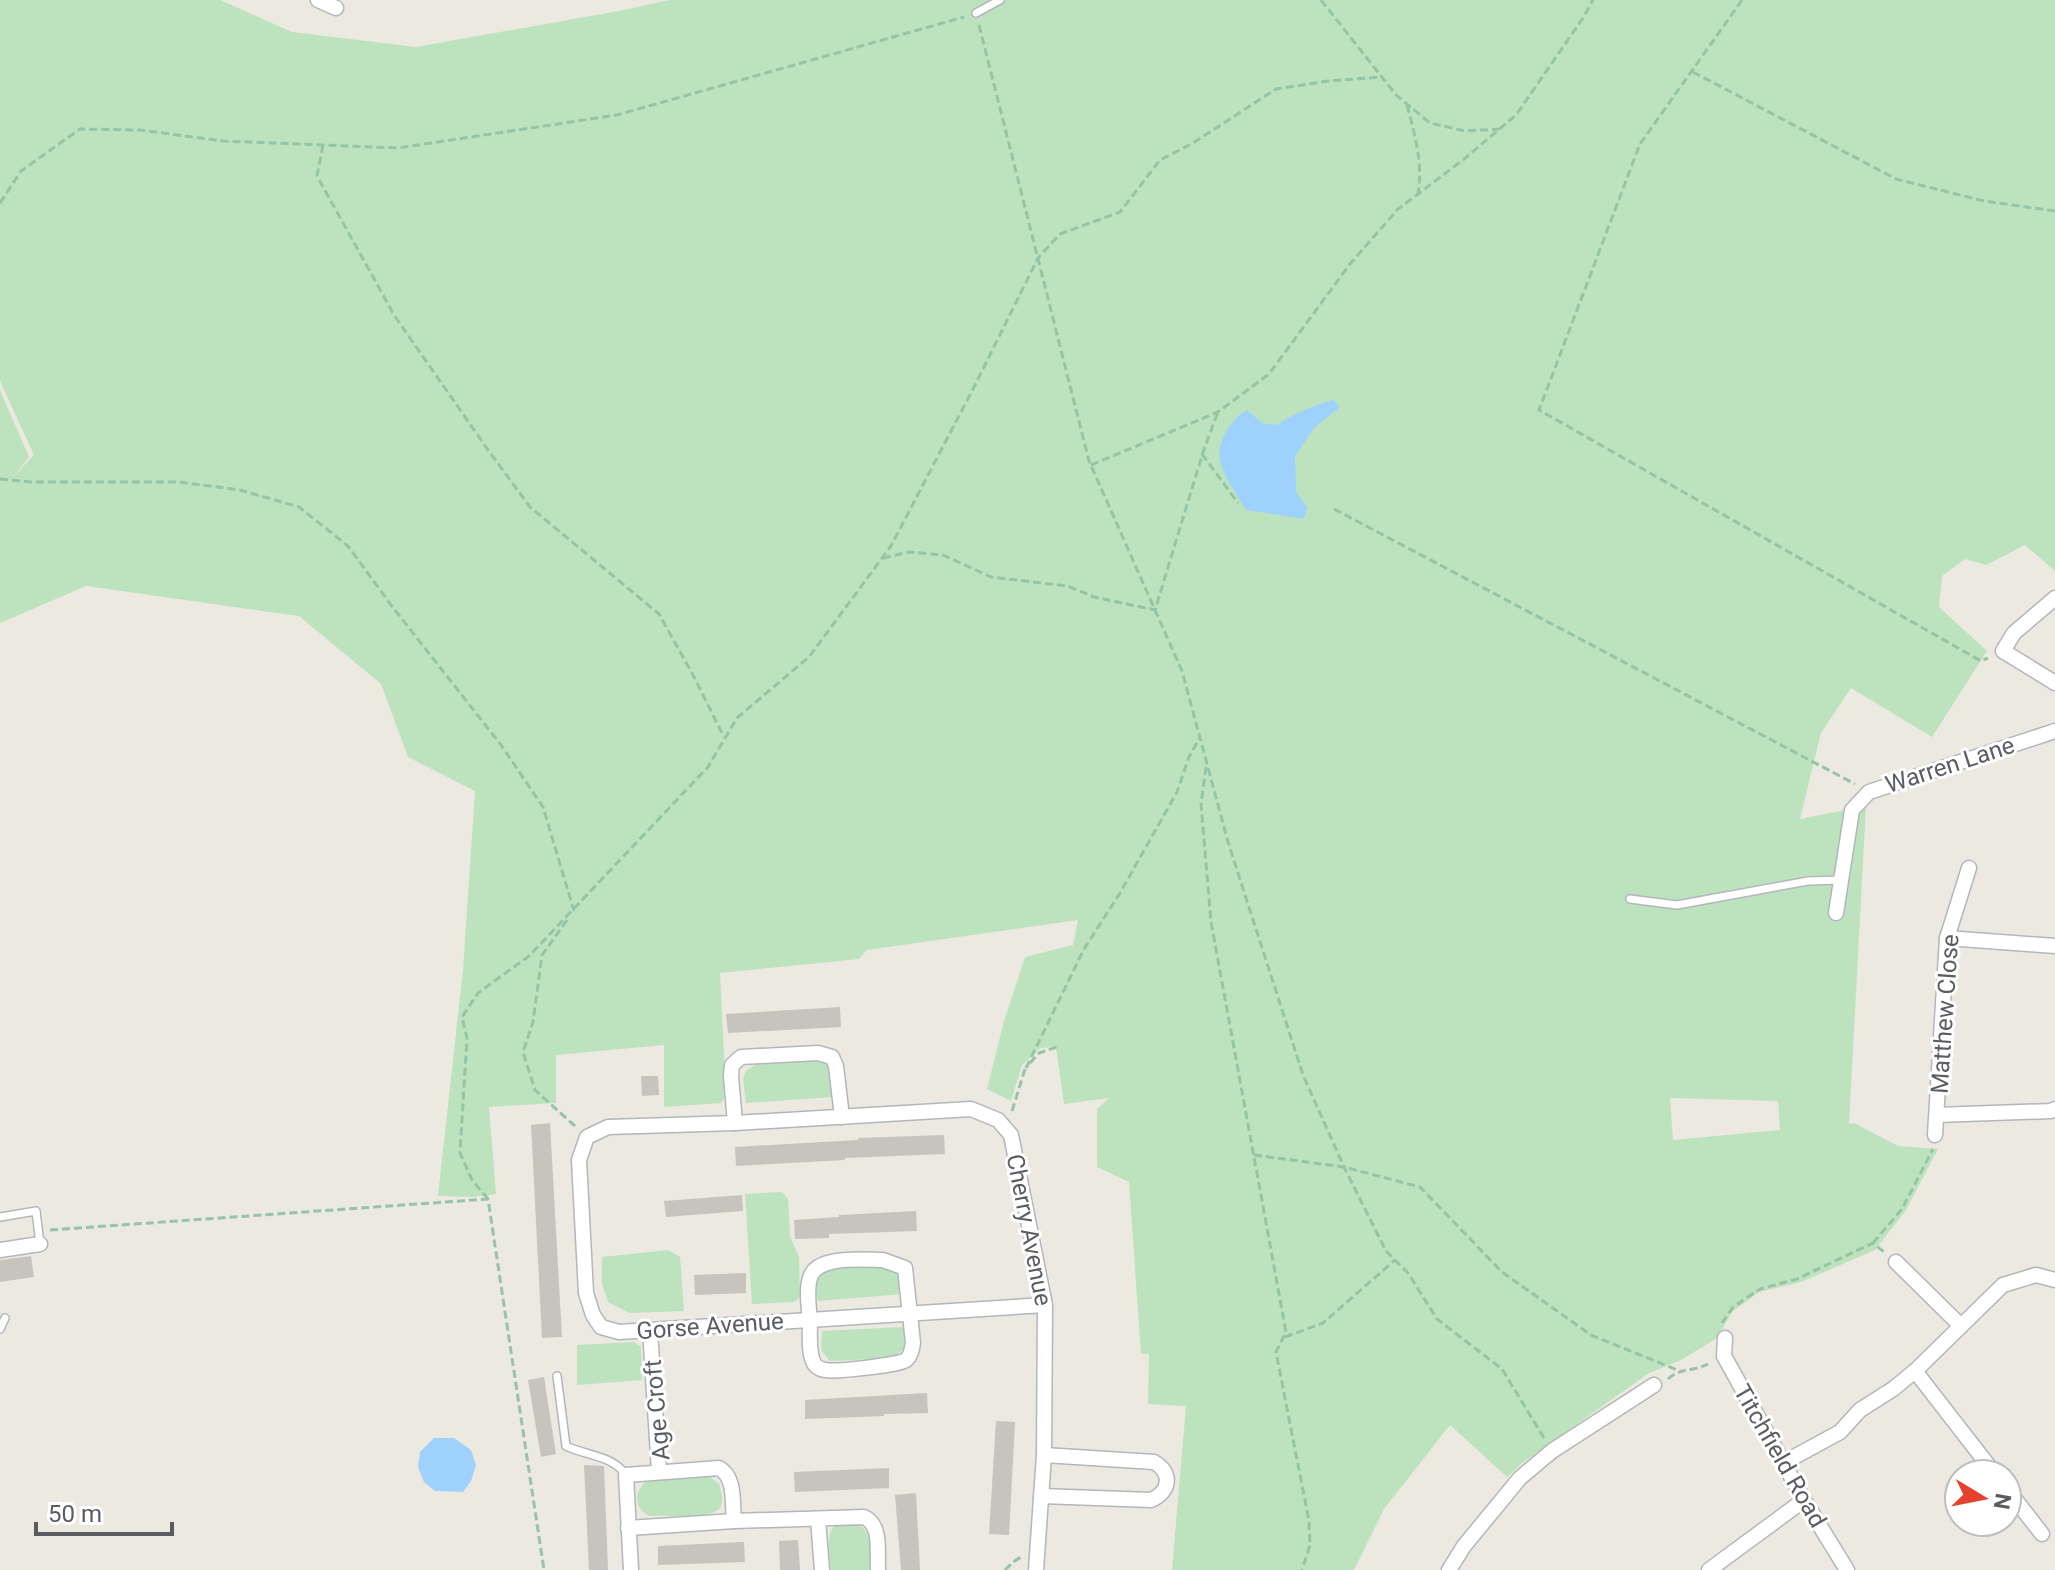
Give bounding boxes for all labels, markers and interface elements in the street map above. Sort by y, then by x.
street label: Warren Lane [1882,731,2018,799]
street label: Matthew Close [1925,933,1965,1095]
street label: Cherry Avenue [1001,1152,1057,1308]
street label: Gorse Avenue [635,1307,785,1345]
street label: Age Croft [639,1358,675,1462]
street label: Titchfield Road [1728,1380,1832,1532]
north arrow [1943,1458,2023,1538]
scale bar [36,1486,172,1536]
text: N [1989,1492,2016,1511]
text: 50 m [48,1500,102,1528]

